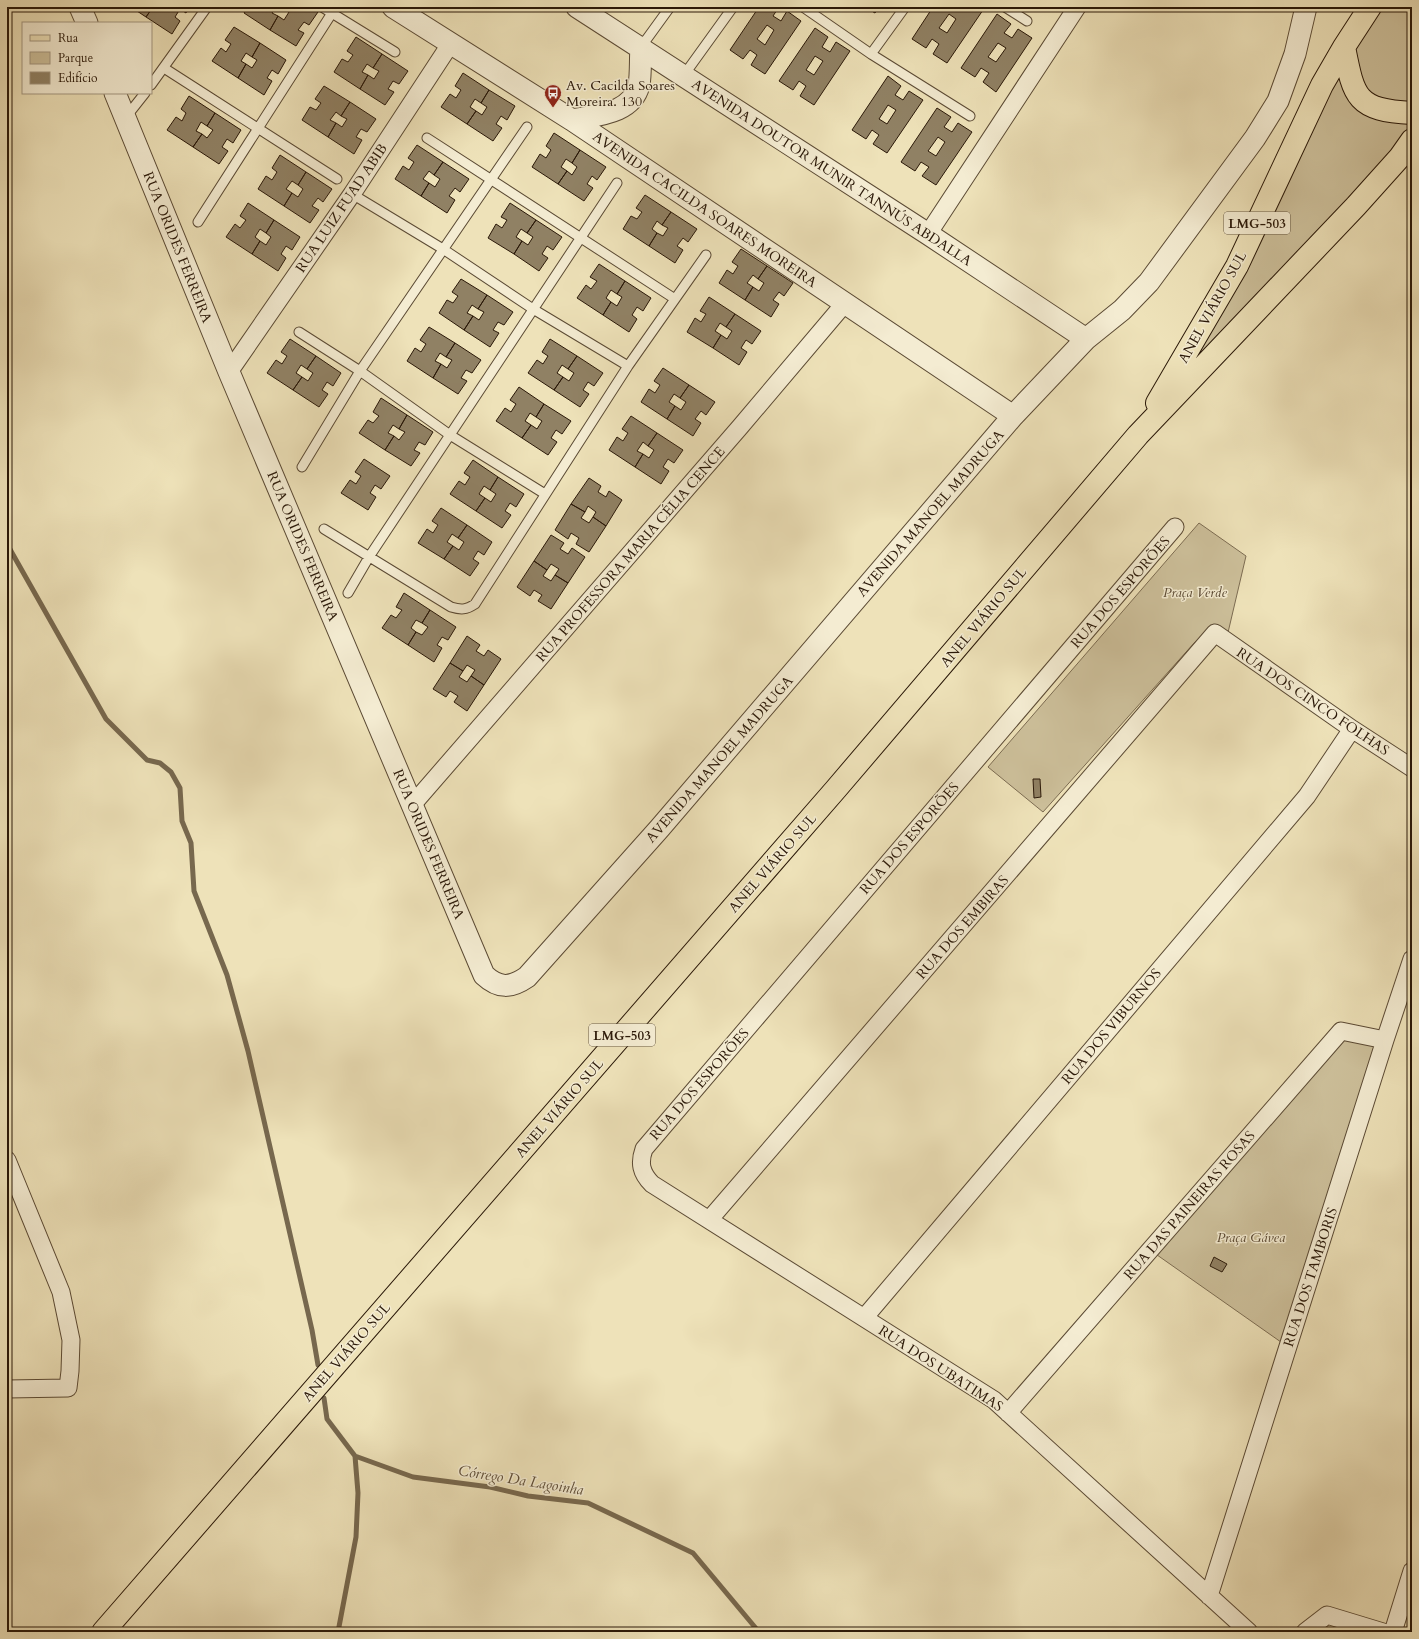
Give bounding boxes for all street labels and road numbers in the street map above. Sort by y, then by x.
street label: AVENIDA DOUTOR MUNIR TANNÚS ABDALLA [688,75,975,270]
street label: AVENIDA CACILDA SOARES MOREIRA [589,127,821,292]
street label: RUA LUIZ FUAD ABIB [291,140,392,276]
street label: RUA ORIDES FERREIRA [139,169,217,326]
road number: LMG-503 [1224,212,1290,234]
street label: ANEL VIÁRIO SUL [1174,247,1251,367]
street label: AVENIDA MANOEL MADRUGA [853,426,1008,601]
street label: RUA PROFESSORA MARIA CÉLIA CENCE [532,442,729,666]
street label: RUA ORIDES FERREIRA [262,468,343,624]
street label: RUA DOS ESPORÕES [1066,532,1174,652]
street label: ANEL VIÁRIO SUL [936,563,1031,671]
street label: RUA DOS CINCO FOLHAS [1233,643,1393,760]
street label: AVENIDA MANOEL MADRUGA [642,672,797,847]
street label: RUA ORIDES FERREIRA [388,766,469,922]
street label: RUA DOS ESPORÕES [855,778,963,898]
street label: ANEL VIÁRIO SUL [724,810,821,917]
street label: RUA DOS EMBIRAS [912,871,1013,983]
street label: RUA DOS VIBURNOS [1057,964,1166,1088]
road number: LMG-503 [589,1024,655,1046]
street label: RUA DOS ESPORÕES [645,1024,753,1144]
street label: ANEL VIÁRIO SUL [511,1055,608,1162]
street label: RUA DAS PAINEIRAS ROSAS [1119,1127,1259,1284]
street label: RUA DOS TAMBORIS [1279,1205,1342,1349]
street label: ANEL VIÁRIO SUL [298,1299,395,1406]
street label: RUA DOS UBATIMAS [875,1321,1007,1416]

